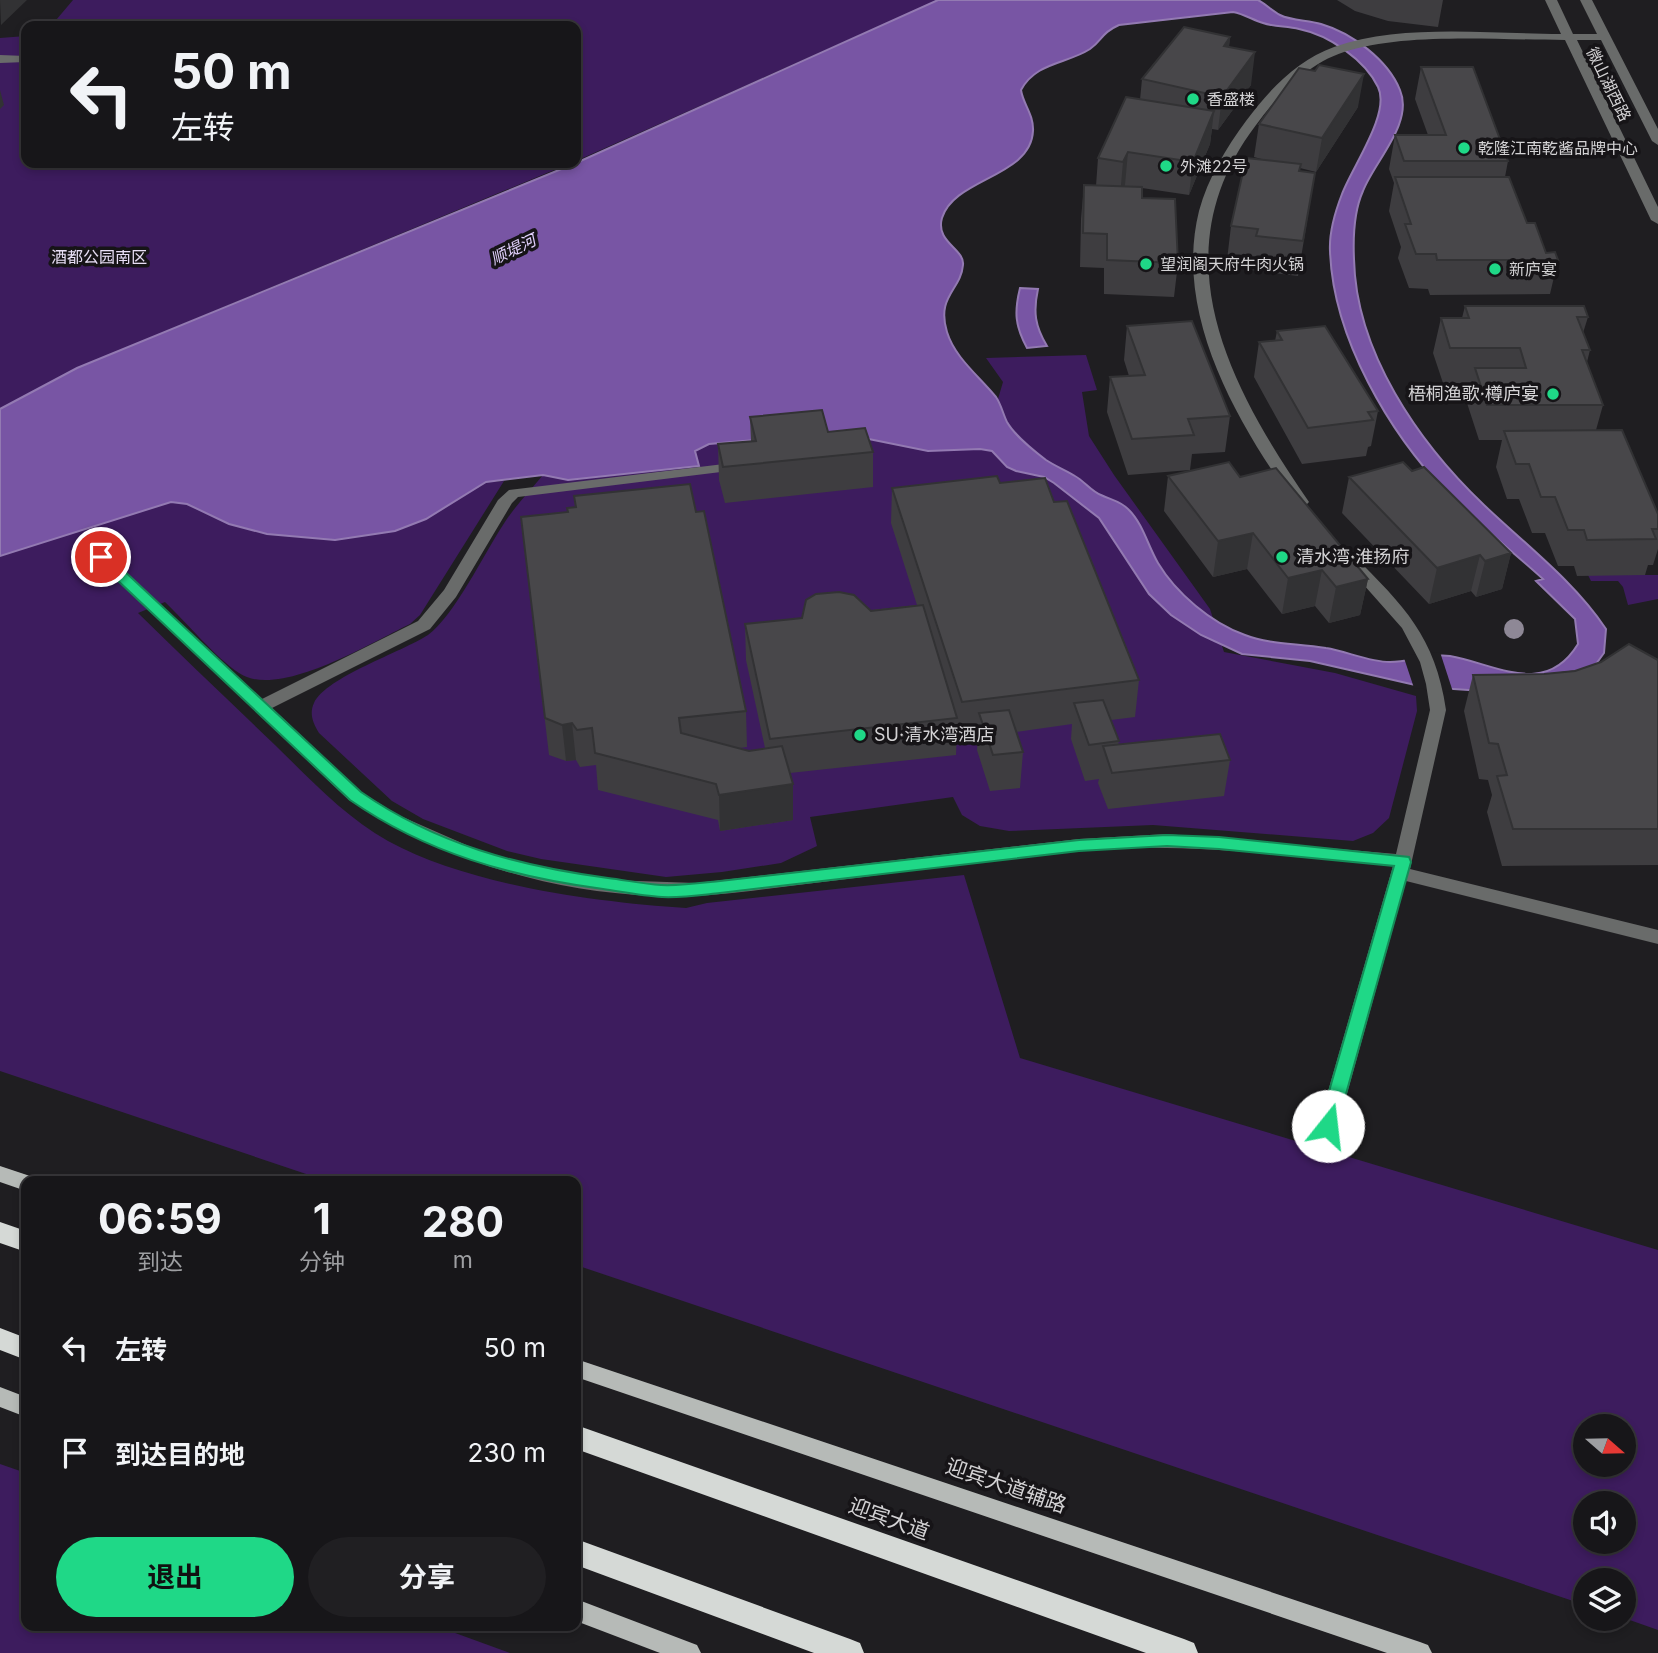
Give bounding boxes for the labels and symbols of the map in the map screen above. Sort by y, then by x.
street label: 微山湖西路 [1582,44,1636,124]
place label: 香盛楼 [1207,89,1255,109]
marker: 香盛楼 [1185,91,1201,107]
place label: 乾隆江南乾酱品牌中心 [1478,138,1638,158]
marker: 乾隆江南乾酱品牌中心 [1456,140,1472,156]
place label: 外滩22号 [1180,156,1248,176]
marker: 外滩22号 [1158,158,1174,174]
water label: 顺堤河 [487,228,542,269]
park label: 酒都公园南区 [51,247,147,267]
place label: 望润阁天府牛肉火锅 [1160,254,1304,274]
marker: 望润阁天府牛肉火锅 [1138,256,1154,272]
place label: 新庐宴 [1509,259,1557,279]
marker: 新庐宴 [1487,261,1503,277]
place label: 梧桐渔歌·樽庐宴 [1408,383,1539,404]
marker: 梧桐渔歌·樽庐宴 [1545,386,1561,402]
pin [71,527,131,587]
place label: 清水湾·淮扬府 [1296,546,1409,567]
marker: 清水湾·淮扬府 [1274,549,1290,565]
place label: SU·清水湾酒店 [874,724,994,745]
marker: SU·清水湾酒店 [852,727,868,743]
position arrow [1291,1089,1365,1163]
north arrow [1573,1414,1636,1477]
street label: 迎宾大道辅路 [943,1453,1070,1518]
street label: 迎宾大道 [845,1492,933,1545]

